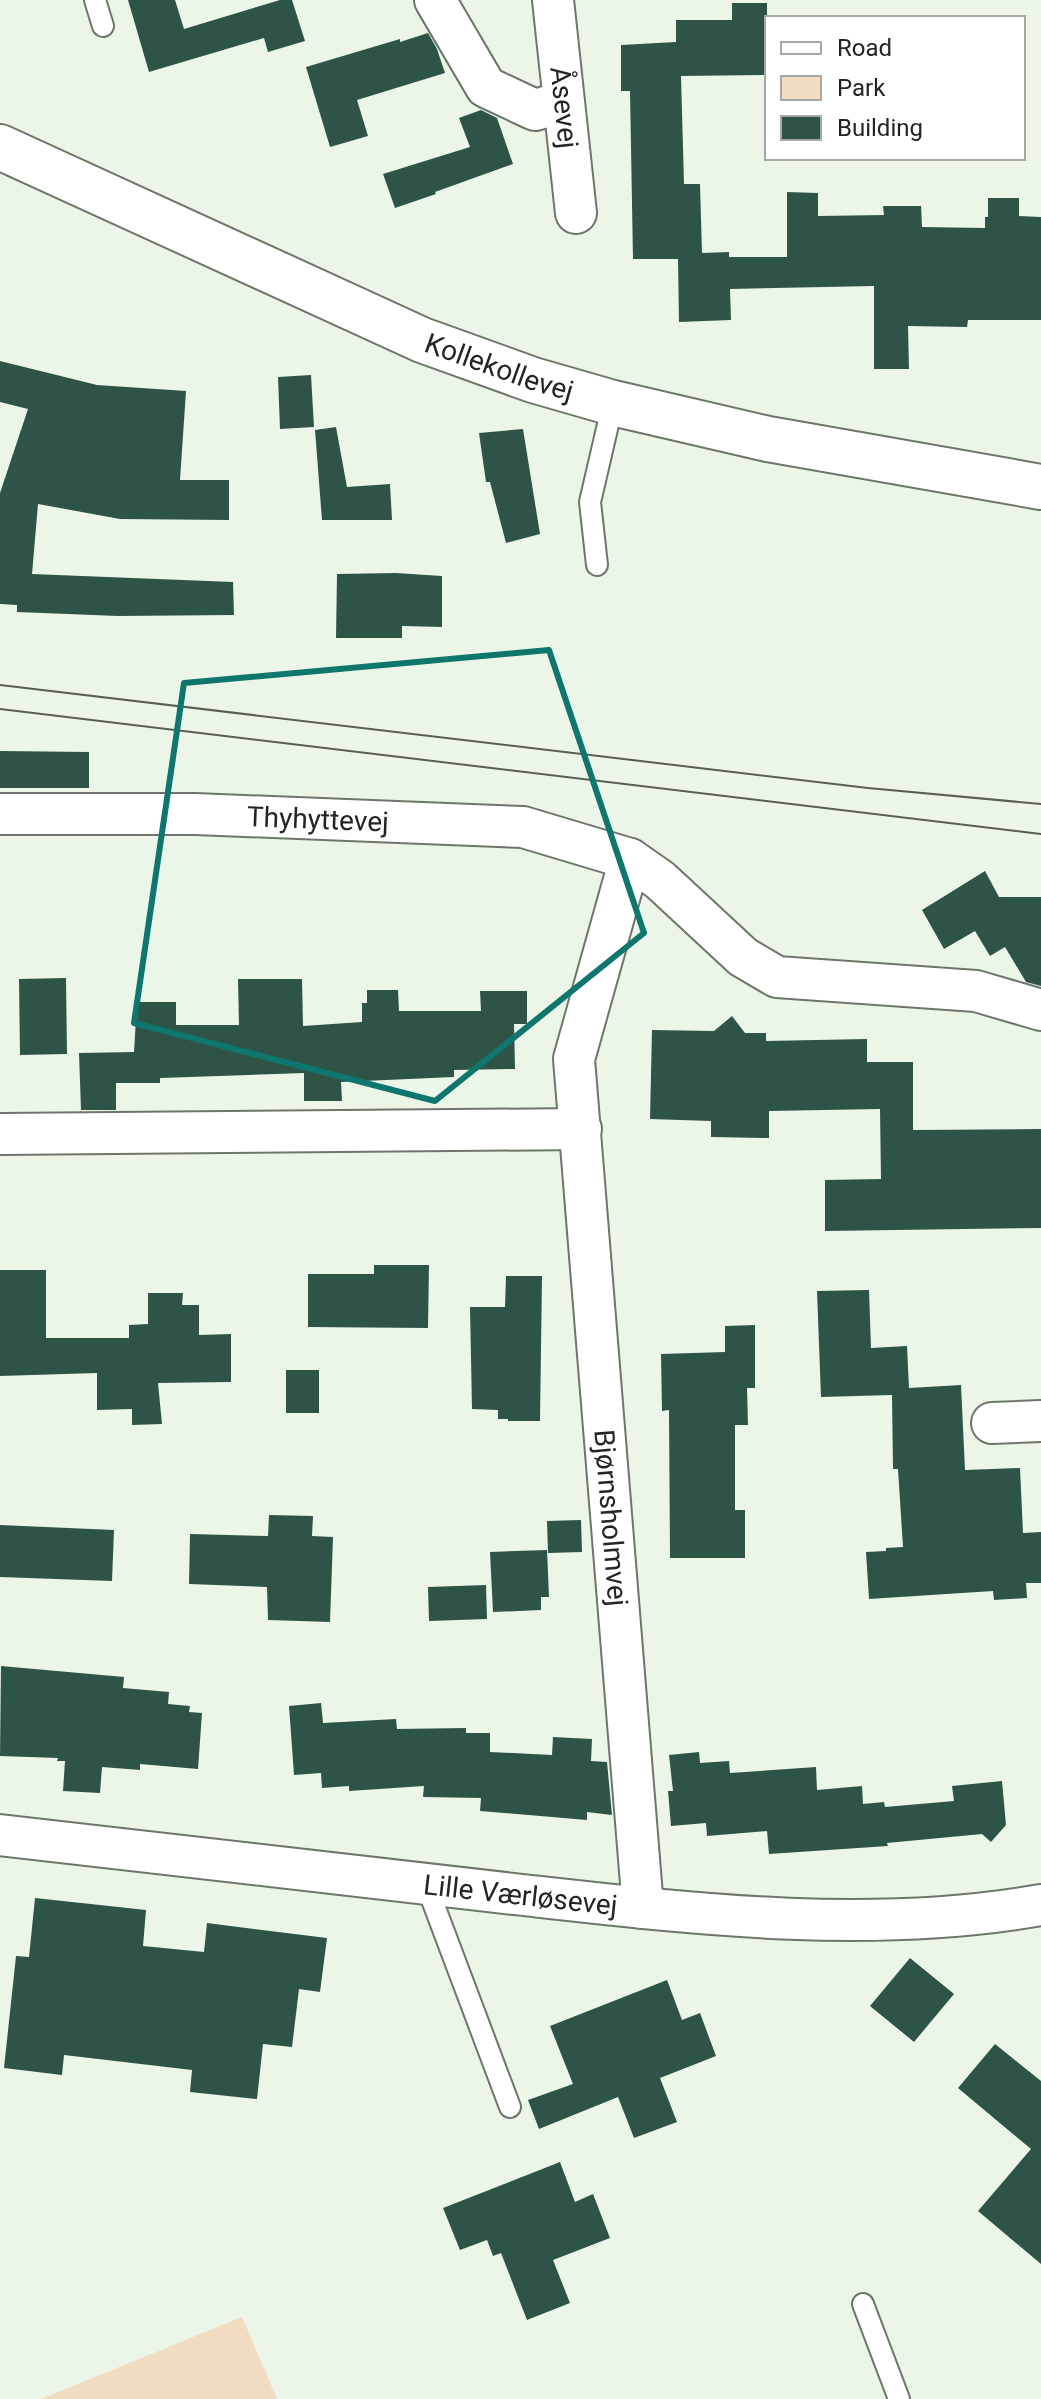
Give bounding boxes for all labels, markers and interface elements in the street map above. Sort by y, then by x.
legend [765,16,1025,160]
text: Road [837,34,892,62]
street label: Åsevej [544,65,585,150]
text: Park [837,74,886,102]
text: Building [837,114,923,142]
street label: Kollekollevej [421,326,577,407]
street label: Thyhyttevej [246,800,390,838]
street label: Bjørnsholmvej [588,1428,635,1607]
street label: Lille Værløsevej [422,1868,619,1922]

